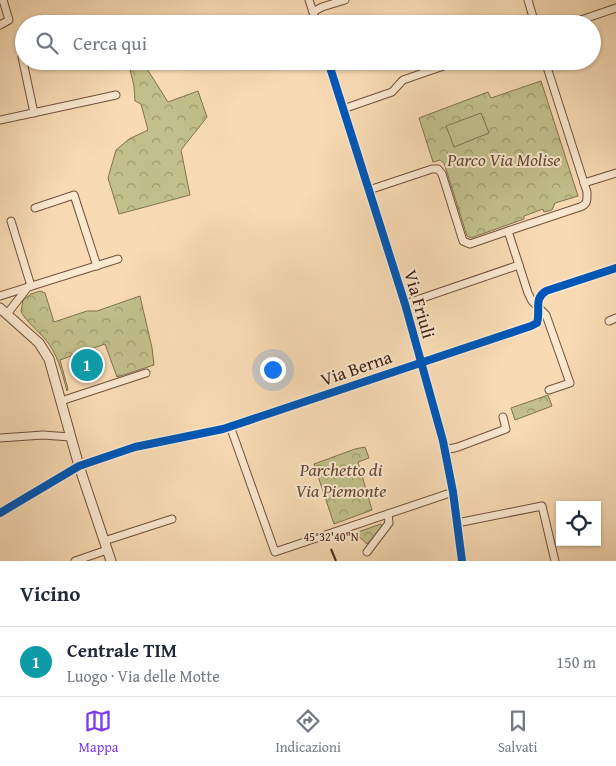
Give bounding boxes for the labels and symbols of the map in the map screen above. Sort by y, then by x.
park label: Parco Via Molise [446,146,561,173]
street label: Via Friuli [397,266,443,342]
street label: Via Berna [317,343,396,393]
pin: 1 [71,346,103,384]
your location [260,357,286,383]
park label: Parchetto di Via Piemonte [296,456,386,504]
text: 45°32'40"N [303,528,359,545]

